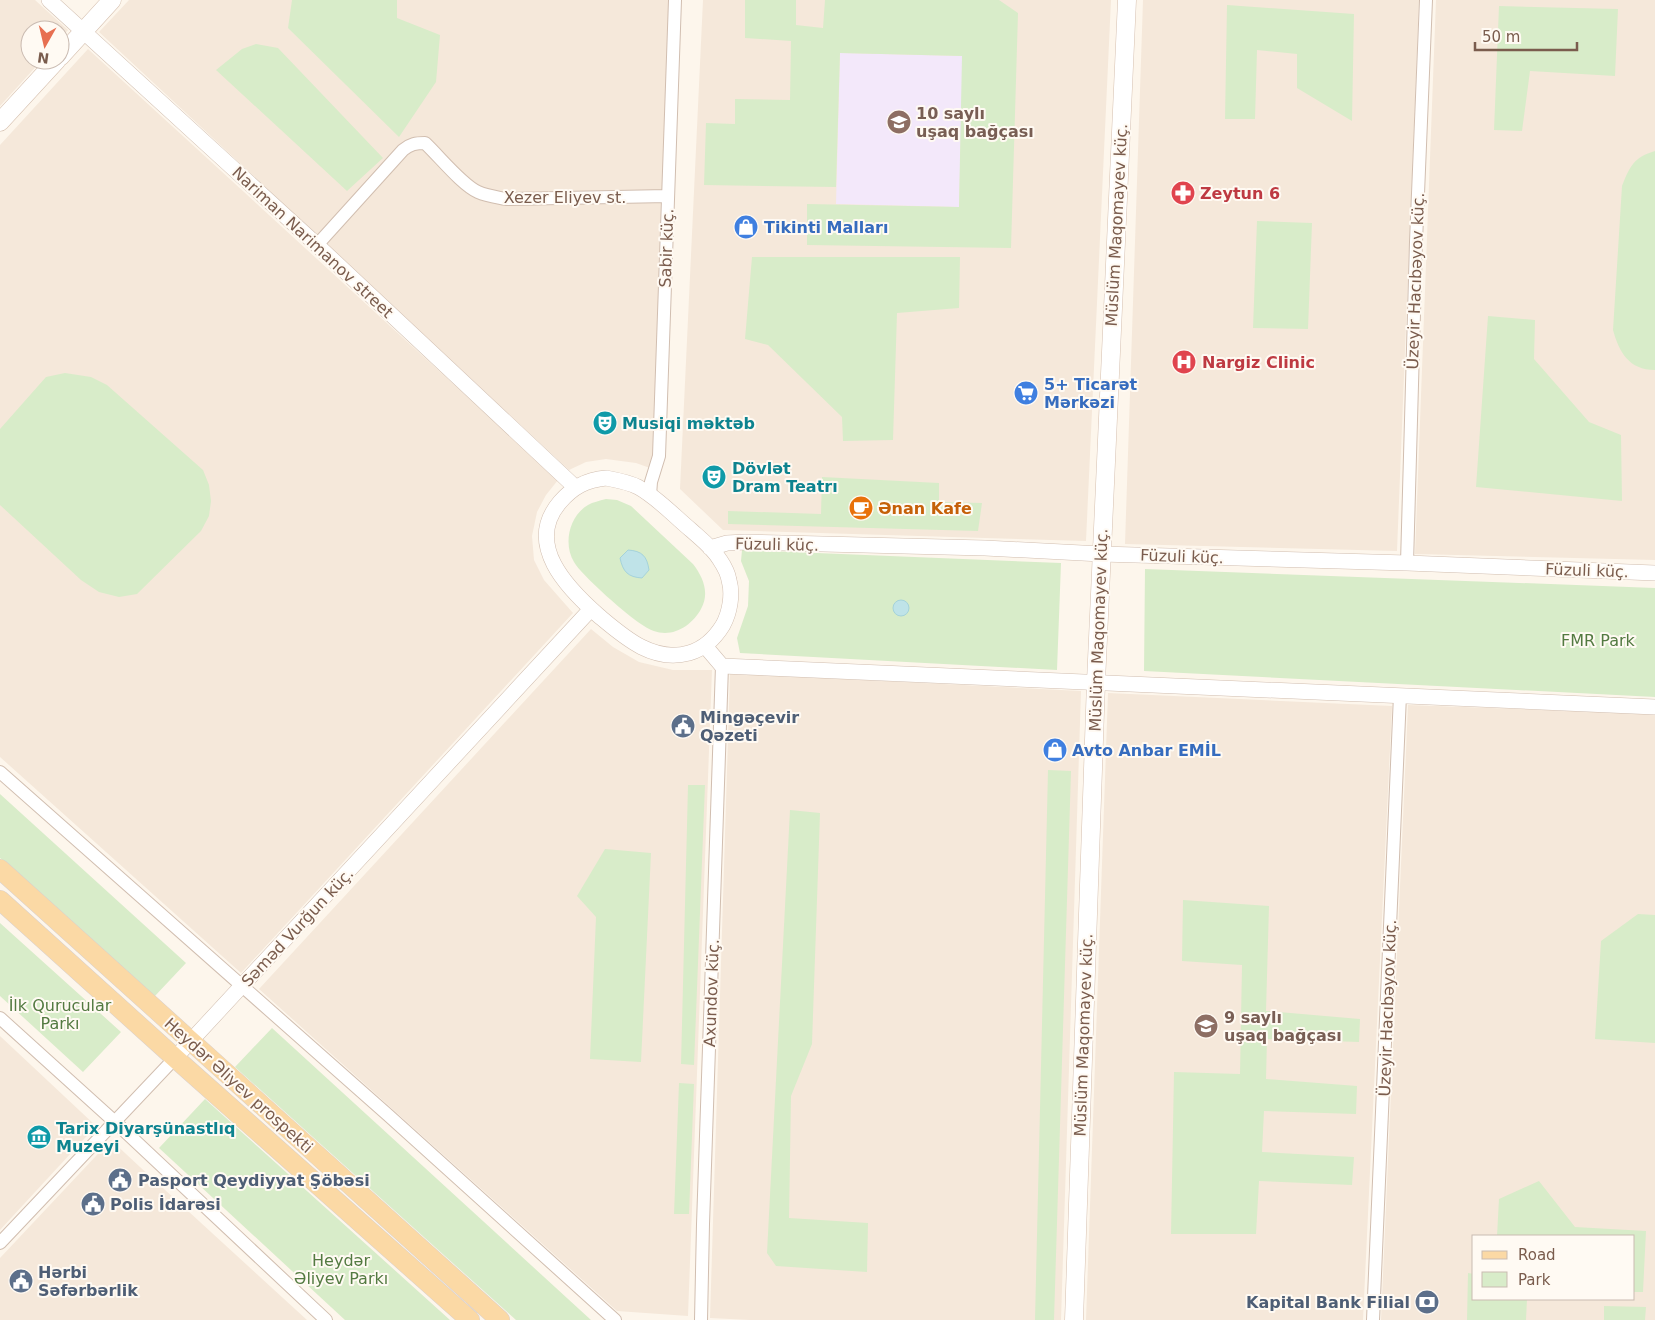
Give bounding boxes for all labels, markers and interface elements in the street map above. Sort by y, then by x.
north arrow [20,20,70,70]
scale bar [1475,20,1578,52]
text: 50 m [1482,28,1520,46]
text: N [36,49,50,67]
place label: 10 saylı uşaq bağçası [916,104,1034,141]
school or university icon: 10 saylı uşaq bağçası [886,109,912,135]
street label: Müslüm Maqomayev küç. [1102,123,1131,327]
street label: Nariman Narimanov street [228,163,397,322]
pharmacy icon: Zeytun 6 [1170,180,1196,206]
place label: Zeytun 6 [1200,184,1280,203]
street label: Xezer Eliyev st. [504,188,626,207]
street label: Üzeyir Hacıbəyov küç. [1403,192,1428,370]
street label: Sabir küç. [656,208,677,288]
shop icon: Tikinti Malları [733,214,759,240]
place label: Tikinti Malları [764,218,888,237]
hospital icon: Nargiz Clinic [1171,349,1197,375]
place label: Nargiz Clinic [1202,353,1315,372]
place label: 5+ Ticarət Mərkəzi [1044,375,1138,412]
supermarket icon: 5+ Ticarət Mərkəzi [1013,380,1039,406]
theatre icon: Musiqi məktəb [592,410,618,436]
place label: Musiqi məktəb [622,414,755,433]
place label: Dövlət Dram Teatrı [732,459,838,496]
theatre icon: Dövlət Dram Teatrı [701,464,727,490]
cafe icon: Ənan Kafe [848,495,874,521]
place label: Ənan Kafe [878,499,972,518]
street label: Müslüm Maqomayev küç. [1085,528,1112,732]
street label: Füzuli küç. [735,534,819,555]
street label: Füzuli küç. [1140,546,1224,567]
street label: Füzuli küç. [1545,560,1629,581]
park label: FMR Park [1561,631,1636,650]
place label: Mingəçevir Qəzeti [700,708,799,745]
public building icon: Mingəçevir Qəzeti [670,713,696,739]
shop icon: Avto Anbar EMİL [1042,737,1068,763]
place label: Avto Anbar EMİL [1072,741,1221,760]
street label: Səməd Vurğun küç. [237,864,357,991]
street label: Üzeyir Hacıbəyov küç. [1375,919,1400,1097]
street label: Müslüm Maqomayev küç. [1070,933,1097,1137]
street label: Axundov küç. [700,939,723,1047]
park label: İlk Qurucular Parkı [9,996,112,1033]
place label: 9 saylı uşaq bağçası [1224,1008,1342,1045]
school or university icon: 9 saylı uşaq bağçası [1193,1013,1219,1039]
street label: Heydər Əliyev prospekti [161,1014,317,1157]
place label: Tarix Diyarşünastlıq Muzeyi [56,1119,236,1156]
museum icon: Tarix Diyarşünastlıq Muzeyi [26,1124,52,1150]
public building icon: Pasport Qeydiyyat Şöbəsi [107,1167,133,1193]
place label: Pasport Qeydiyyat Şöbəsi [138,1171,370,1190]
public building icon: Polis İdarəsi [80,1191,106,1217]
place label: Polis İdarəsi [110,1195,221,1214]
legend [1472,1235,1635,1300]
text: Road [1518,1246,1556,1264]
park label: Heydər Əliyev Parkı [294,1251,388,1288]
place label: Hərbi Səfərbərlik [38,1263,138,1300]
public building icon: Hərbi Səfərbərlik [8,1268,34,1294]
text: Park [1518,1271,1551,1289]
bank icon: Kapital Bank Filial [1414,1289,1440,1315]
place label: Kapital Bank Filial [1246,1293,1410,1312]

